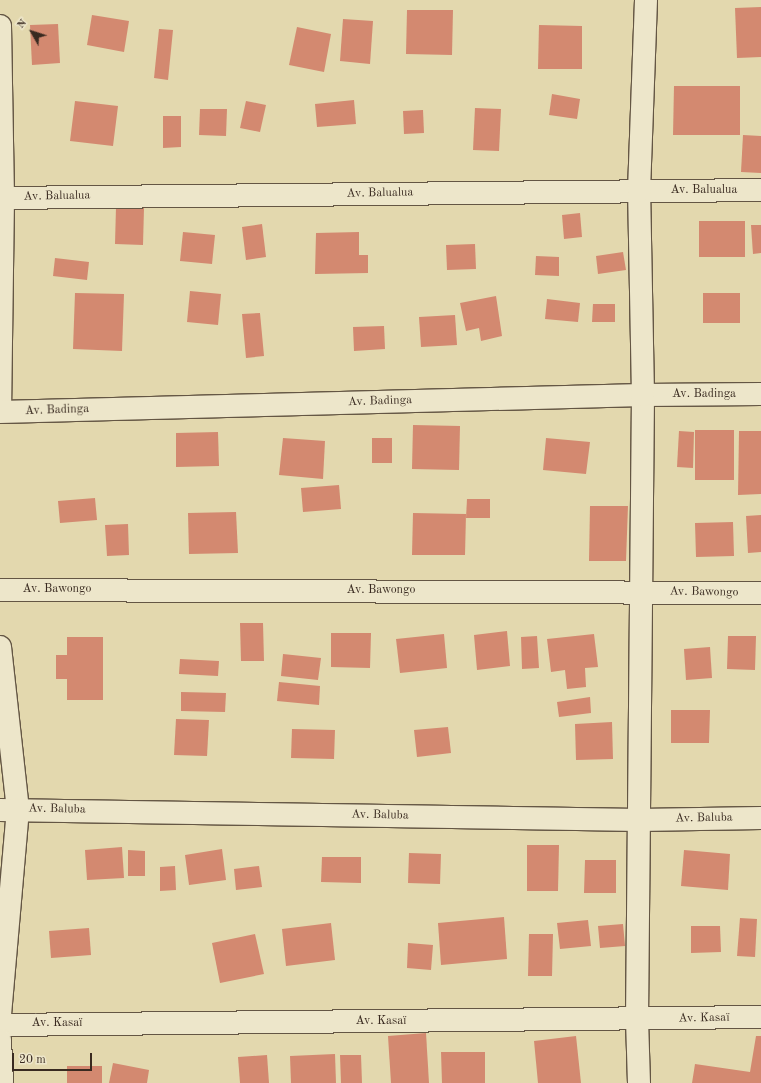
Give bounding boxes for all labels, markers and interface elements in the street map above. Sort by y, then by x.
north arrow [12,12,52,52]
text: N [15,17,29,31]
street label: Av. Balualua [671,184,737,198]
street label: Av. Balualua [346,186,414,202]
street label: Av. Balualua [23,189,91,205]
street label: Av. Badinga [672,388,736,402]
street label: Av. Badinga [348,394,412,410]
street label: Av. Badinga [25,403,89,419]
street label: Av. Bawongo [23,583,91,597]
street label: Av. Bawongo [347,584,415,598]
street label: Av. Bawongo [669,585,739,601]
street label: Av. Baluba [28,802,86,818]
street label: Av. Baluba [351,808,409,824]
street label: Av. Baluba [675,811,733,827]
street label: Av. Kasaï [678,1011,730,1027]
street label: Av. Kasaï [356,1015,406,1029]
street label: Av. Kasaï [32,1017,82,1031]
scale bar [14,1045,94,1071]
text: 20 m [19,1054,46,1066]

